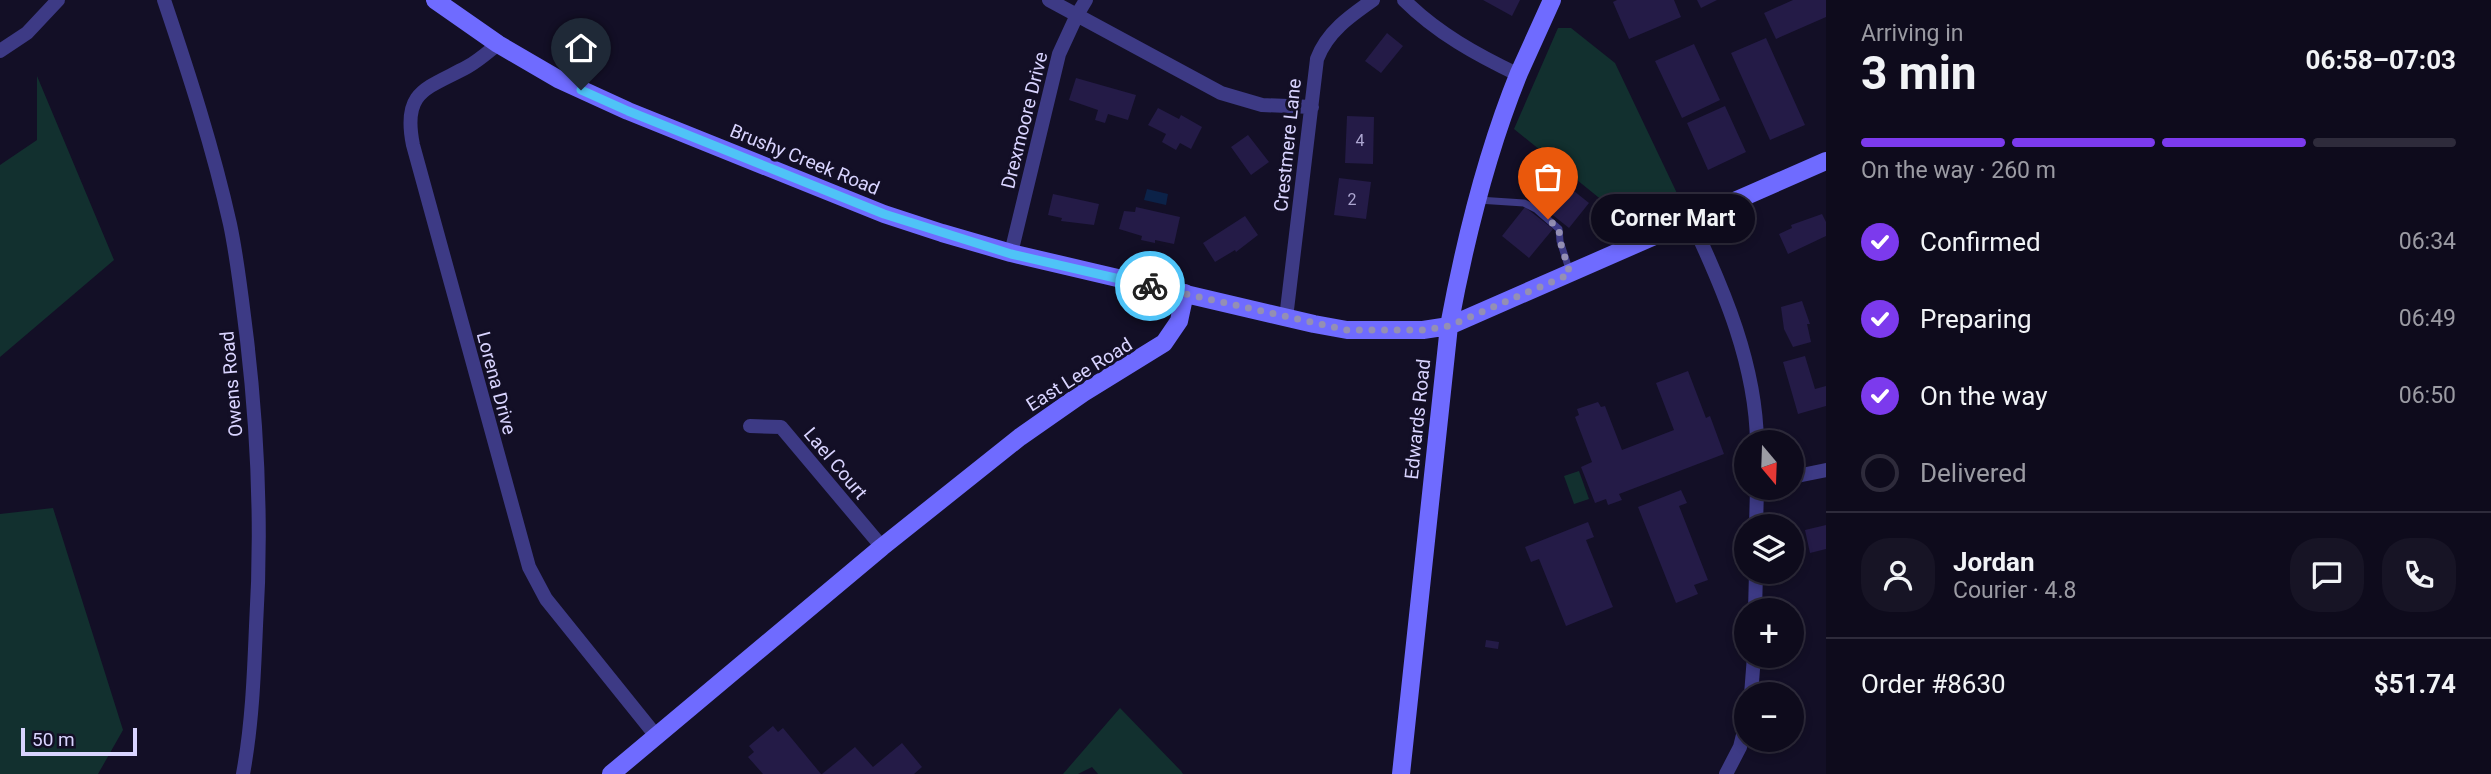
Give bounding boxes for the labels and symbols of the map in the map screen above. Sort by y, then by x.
pin [551,18,611,90]
street label: Drexmoore Drive [996,49,1053,191]
street label: Crestmere Lane [1269,77,1306,213]
street label: Brushy Creek Road [727,119,883,200]
house number: 4 [1356,131,1365,150]
pin [1518,147,1578,219]
house number: 2 [1348,190,1357,209]
callout: Corner Mart [1590,194,1754,244]
courier [1115,251,1185,321]
street label: Lorena Drive [472,329,521,437]
street label: Owens Road [215,330,248,438]
street label: East Lee Road [1022,333,1136,416]
street label: Edwards Road [1400,358,1435,480]
street label: Lael Court [799,423,872,504]
north arrow [1734,430,1804,500]
scale bar [21,725,136,757]

